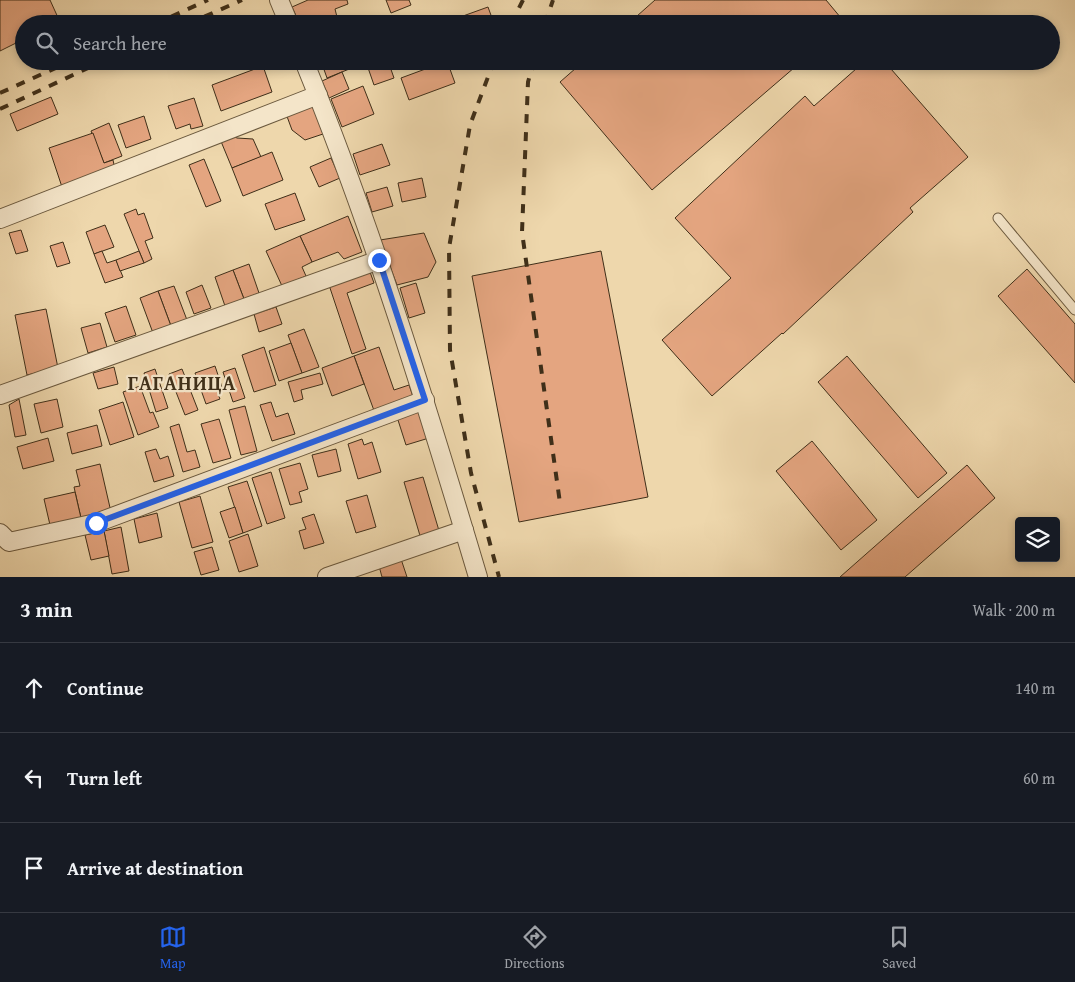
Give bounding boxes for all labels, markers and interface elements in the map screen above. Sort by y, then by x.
search box [15,15,1060,70]
icon: search [33,29,61,57]
text: Search here [73,29,167,57]
route end [368,249,391,272]
district label: ГАГАНИЦА [128,368,236,397]
route start [85,512,108,535]
map controls [1015,517,1060,562]
button: layers [1015,517,1060,562]
text: 3 min [20,594,72,625]
text: Walk · 200 m [972,598,1055,622]
icon: ahead [20,674,48,702]
text: Continue [67,674,144,702]
text: 140 m [1015,676,1055,700]
icon: left [20,764,48,792]
text: Turn left [67,764,142,792]
text: 60 m [1023,766,1055,790]
icon: arrive [20,854,48,882]
text: Arrive at destination [67,854,243,882]
tab: Map [159,923,187,973]
tab: Directions [504,923,565,973]
tab: Saved [882,923,916,973]

